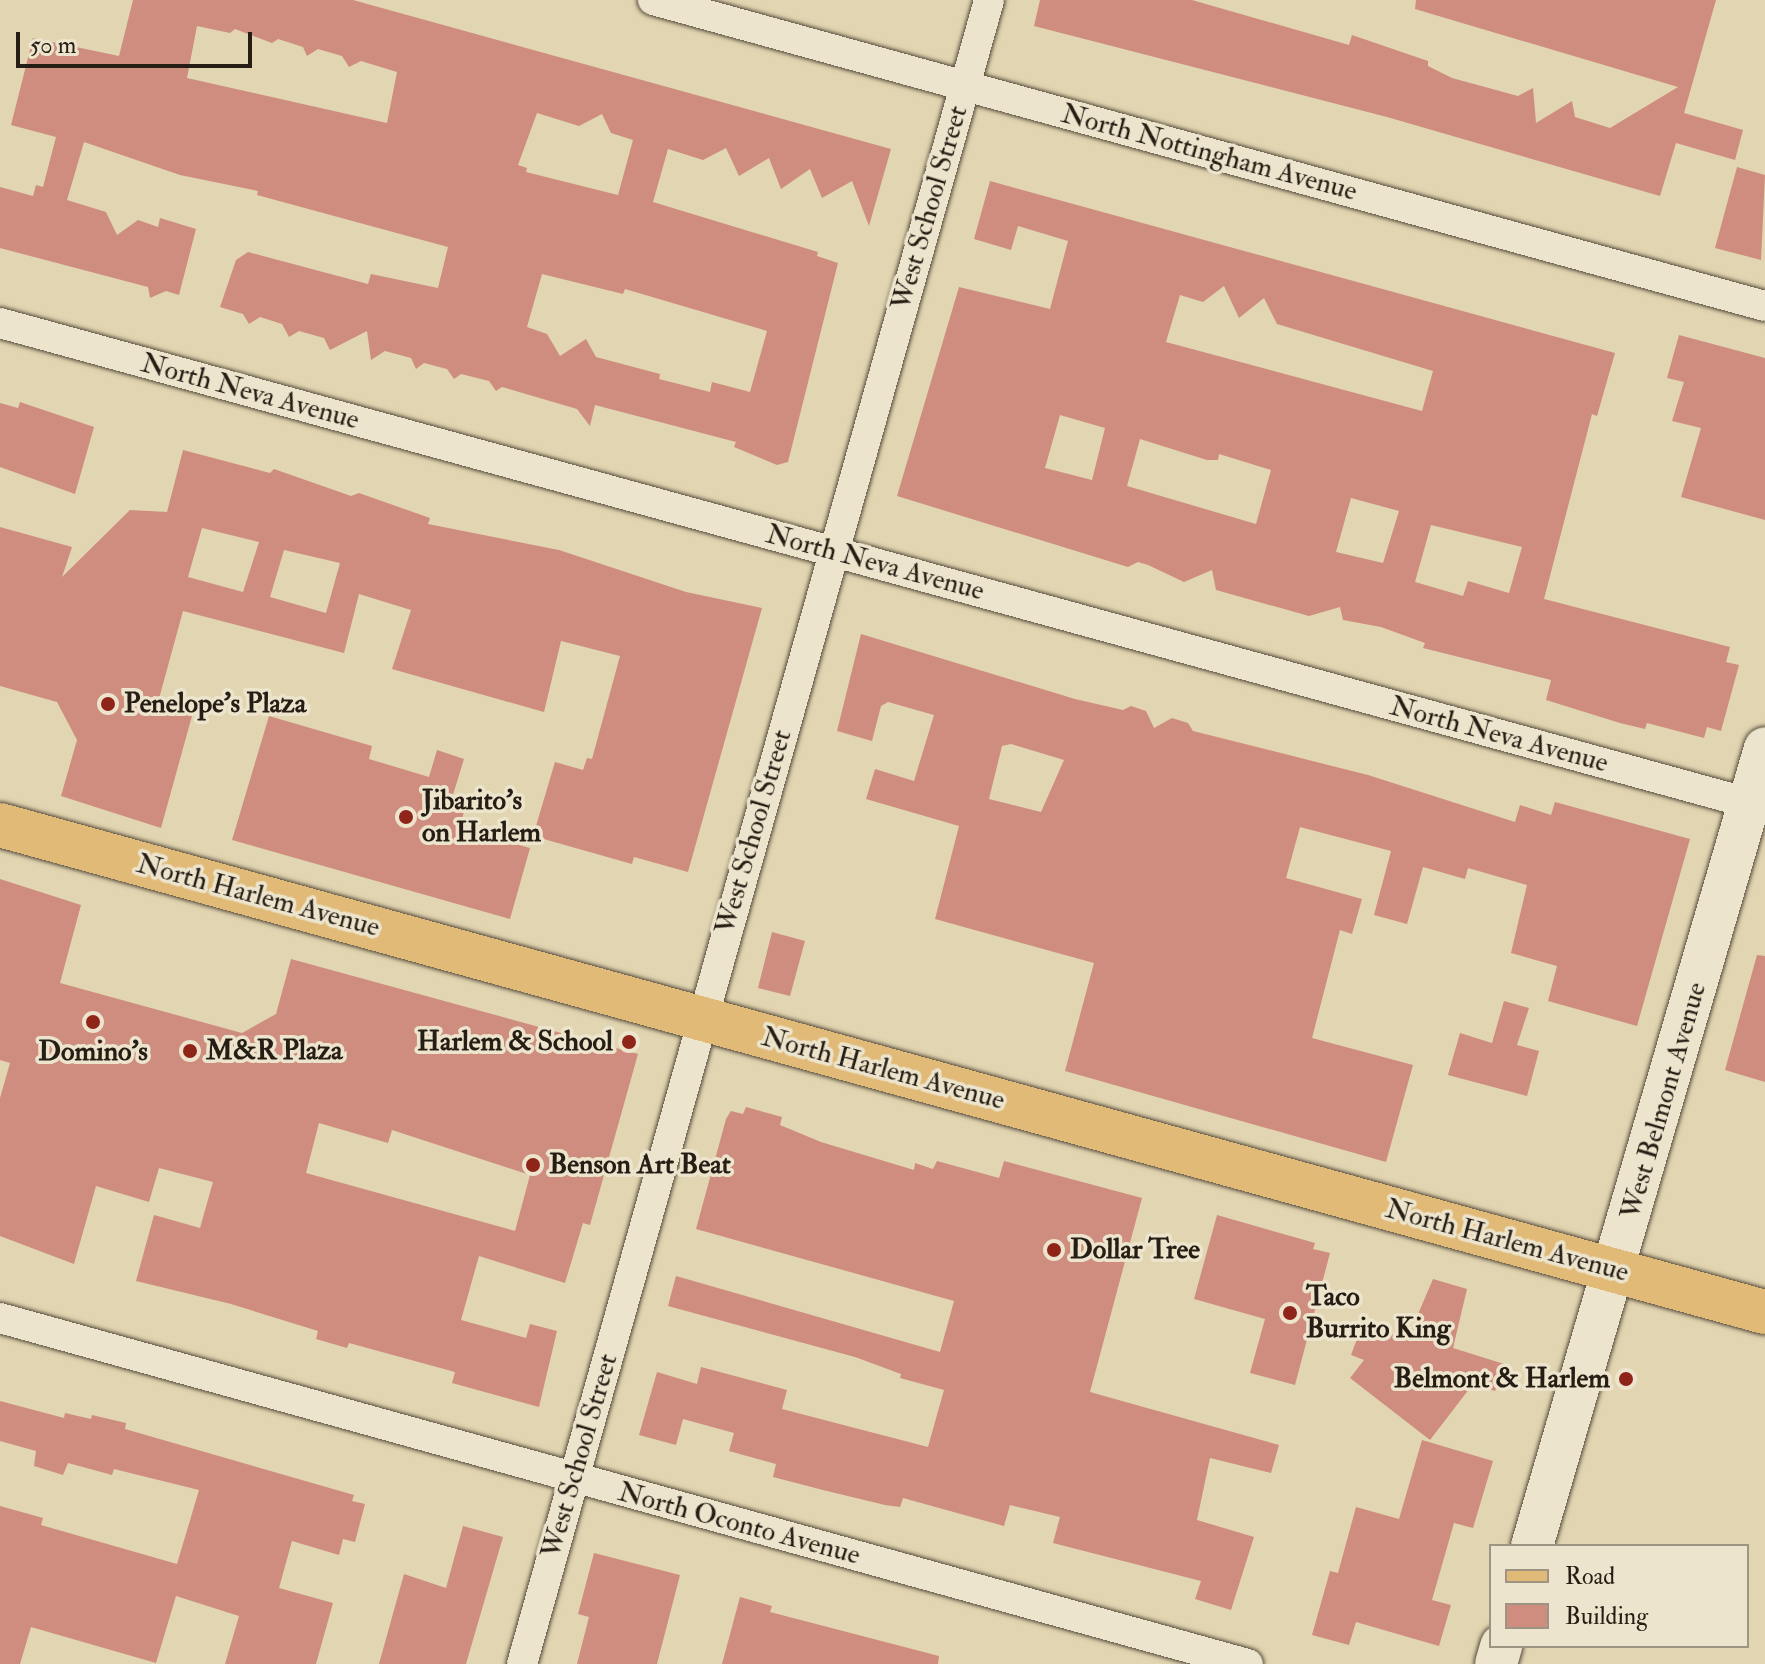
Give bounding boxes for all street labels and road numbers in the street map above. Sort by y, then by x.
street label: North Nottingham Avenue [1058,97,1360,209]
street label: West School Street [885,102,975,314]
street label: North Neva Avenue [137,347,363,437]
street label: North Neva Avenue [762,518,988,608]
street label: North Neva Avenue [1386,690,1612,780]
street label: West School Street [709,726,799,938]
street label: North Harlem Avenue [133,847,383,945]
street label: West Belmont Avenue [1614,979,1714,1223]
street label: North Harlem Avenue [758,1020,1008,1118]
street label: North Harlem Avenue [1382,1192,1632,1290]
street label: West School Street [535,1350,625,1562]
street label: North Oconto Avenue [614,1476,864,1572]

